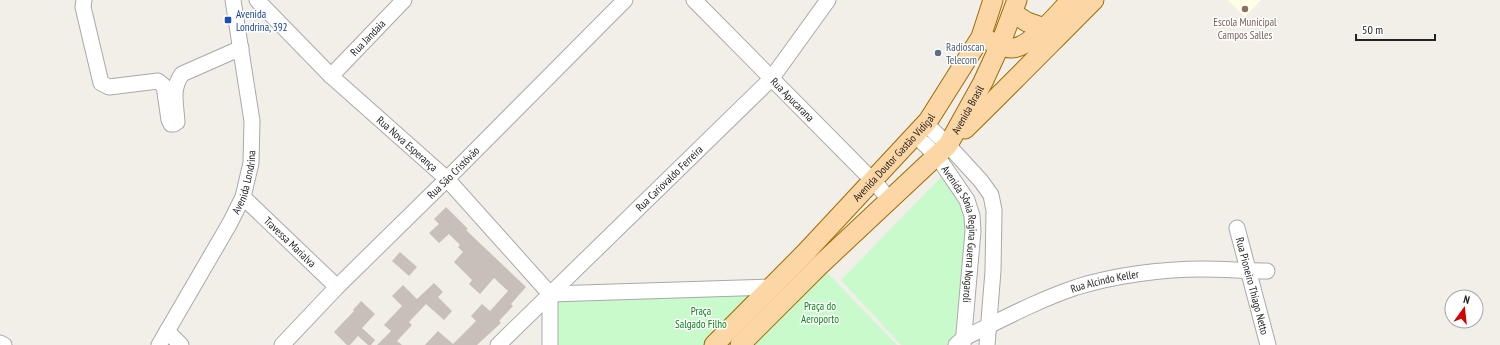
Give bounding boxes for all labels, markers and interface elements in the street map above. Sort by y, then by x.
marker: Escola Municipal Campos Salles [1240,4,1250,14]
place label: Avenida Londrina, 392 [236,7,288,34]
marker: Avenida Londrina, 392 [223,15,233,25]
place label: Escola Municipal Campos Salles [1213,15,1277,42]
scale bar [1356,16,1435,42]
street label: Rua Jandaia [347,17,388,59]
text: 50 m [1362,22,1383,37]
place label: Radioscan Telecom [946,40,985,67]
marker: Radioscan Telecom [933,48,943,58]
street label: Rua Apucarana [768,75,817,124]
street label: Avenida Brasil [948,82,987,137]
street label: Avenida Doutor Gastão Vidigal [850,110,938,204]
street label: Rua Nova Esperança [374,113,441,174]
street label: Rua Cariovaldo Ferreira [632,142,706,214]
street label: Rua São Cristóvão [424,143,482,202]
street label: Avenida Londrina [229,150,258,216]
street label: Avenida Sônia Regina Guerra Nogaroli [939,163,980,303]
street label: Travessa Marialva [261,214,319,270]
street label: Rua Pioneiro Thiago Netto [1233,236,1272,336]
street label: Rua Alcindo Keller [1069,267,1140,296]
north arrow [1444,289,1484,329]
text: N [1462,292,1471,307]
park label: Praça do Aeroporto [801,299,839,326]
park label: Praça Salgado Filho [675,304,727,331]

